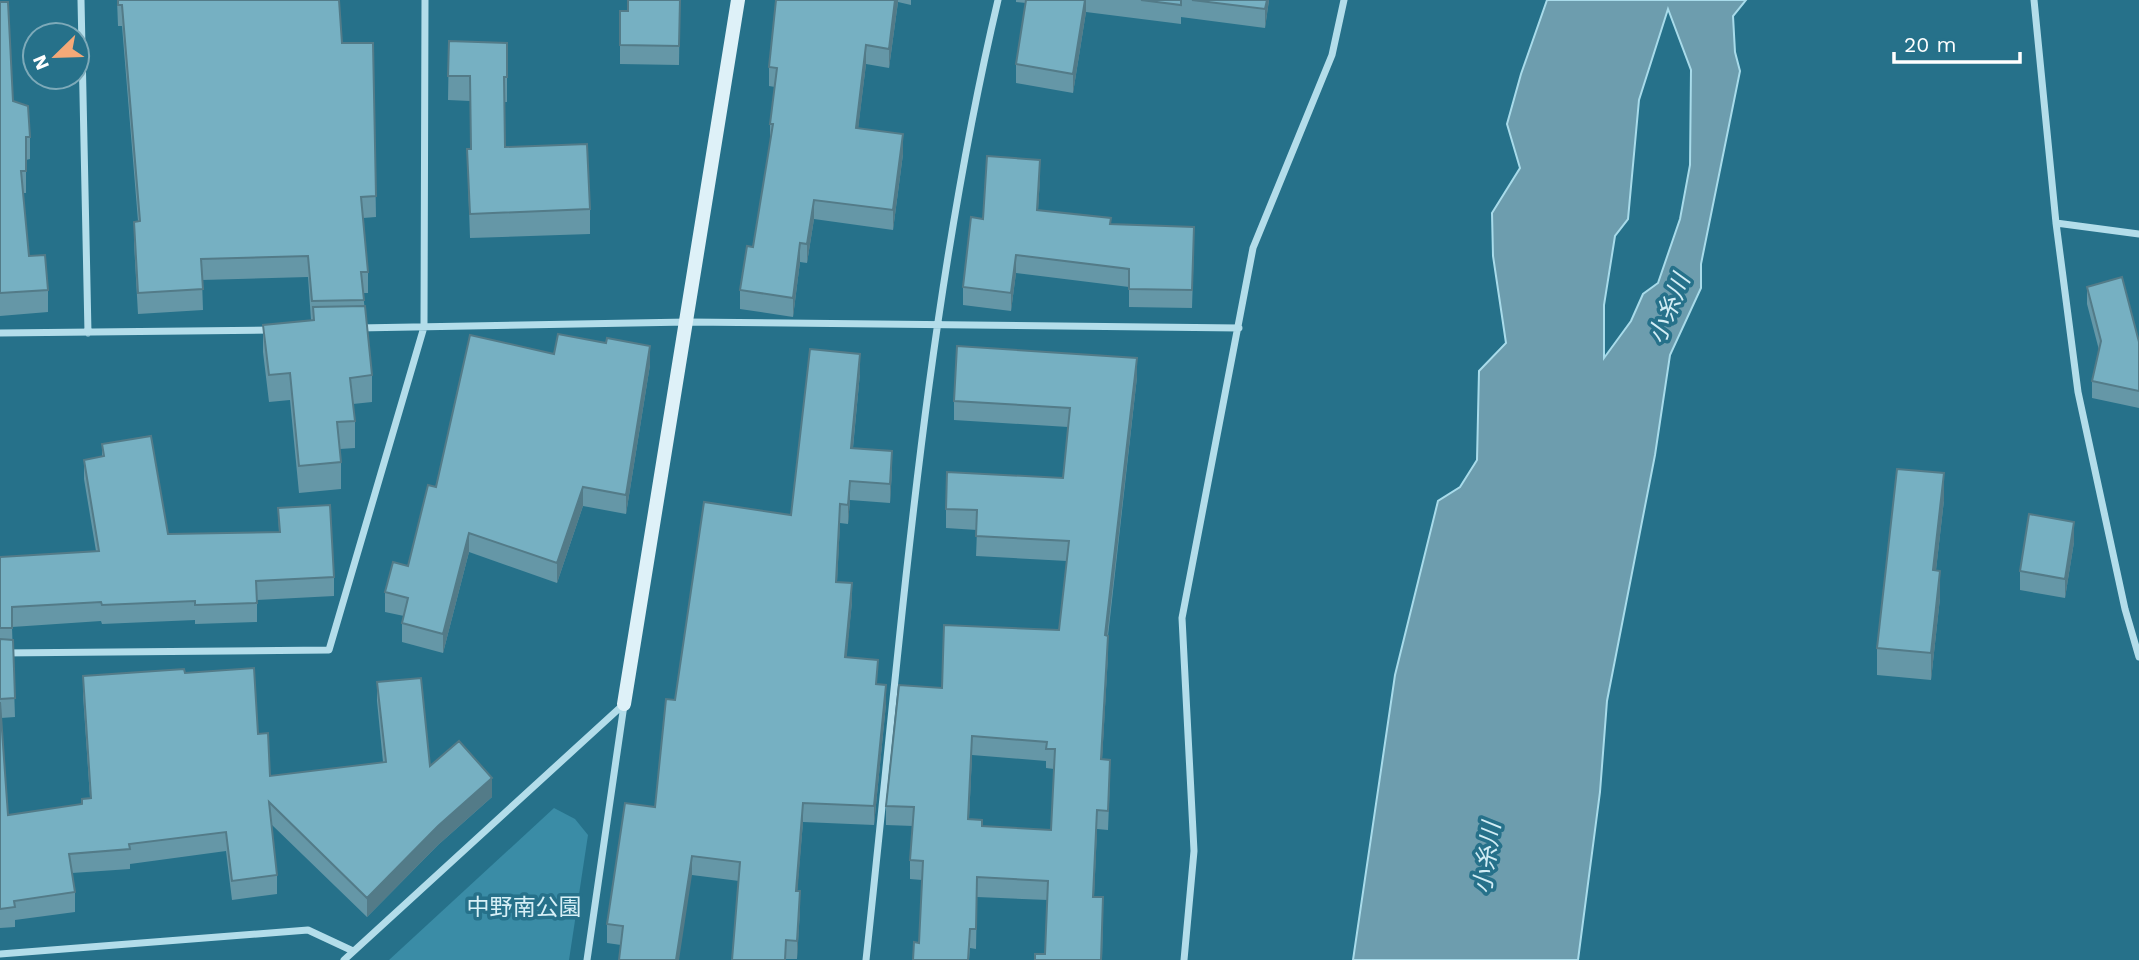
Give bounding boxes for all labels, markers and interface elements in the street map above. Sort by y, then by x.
north arrow [21,21,91,91]
scale bar [1894,21,2020,65]
text: 20 m [1904,32,1956,57]
text: N [27,51,54,73]
water label: 小糸川 [1643,268,1697,348]
water label: 小糸川 [1468,817,1506,896]
park label: 中野南公園 [467,894,582,921]

